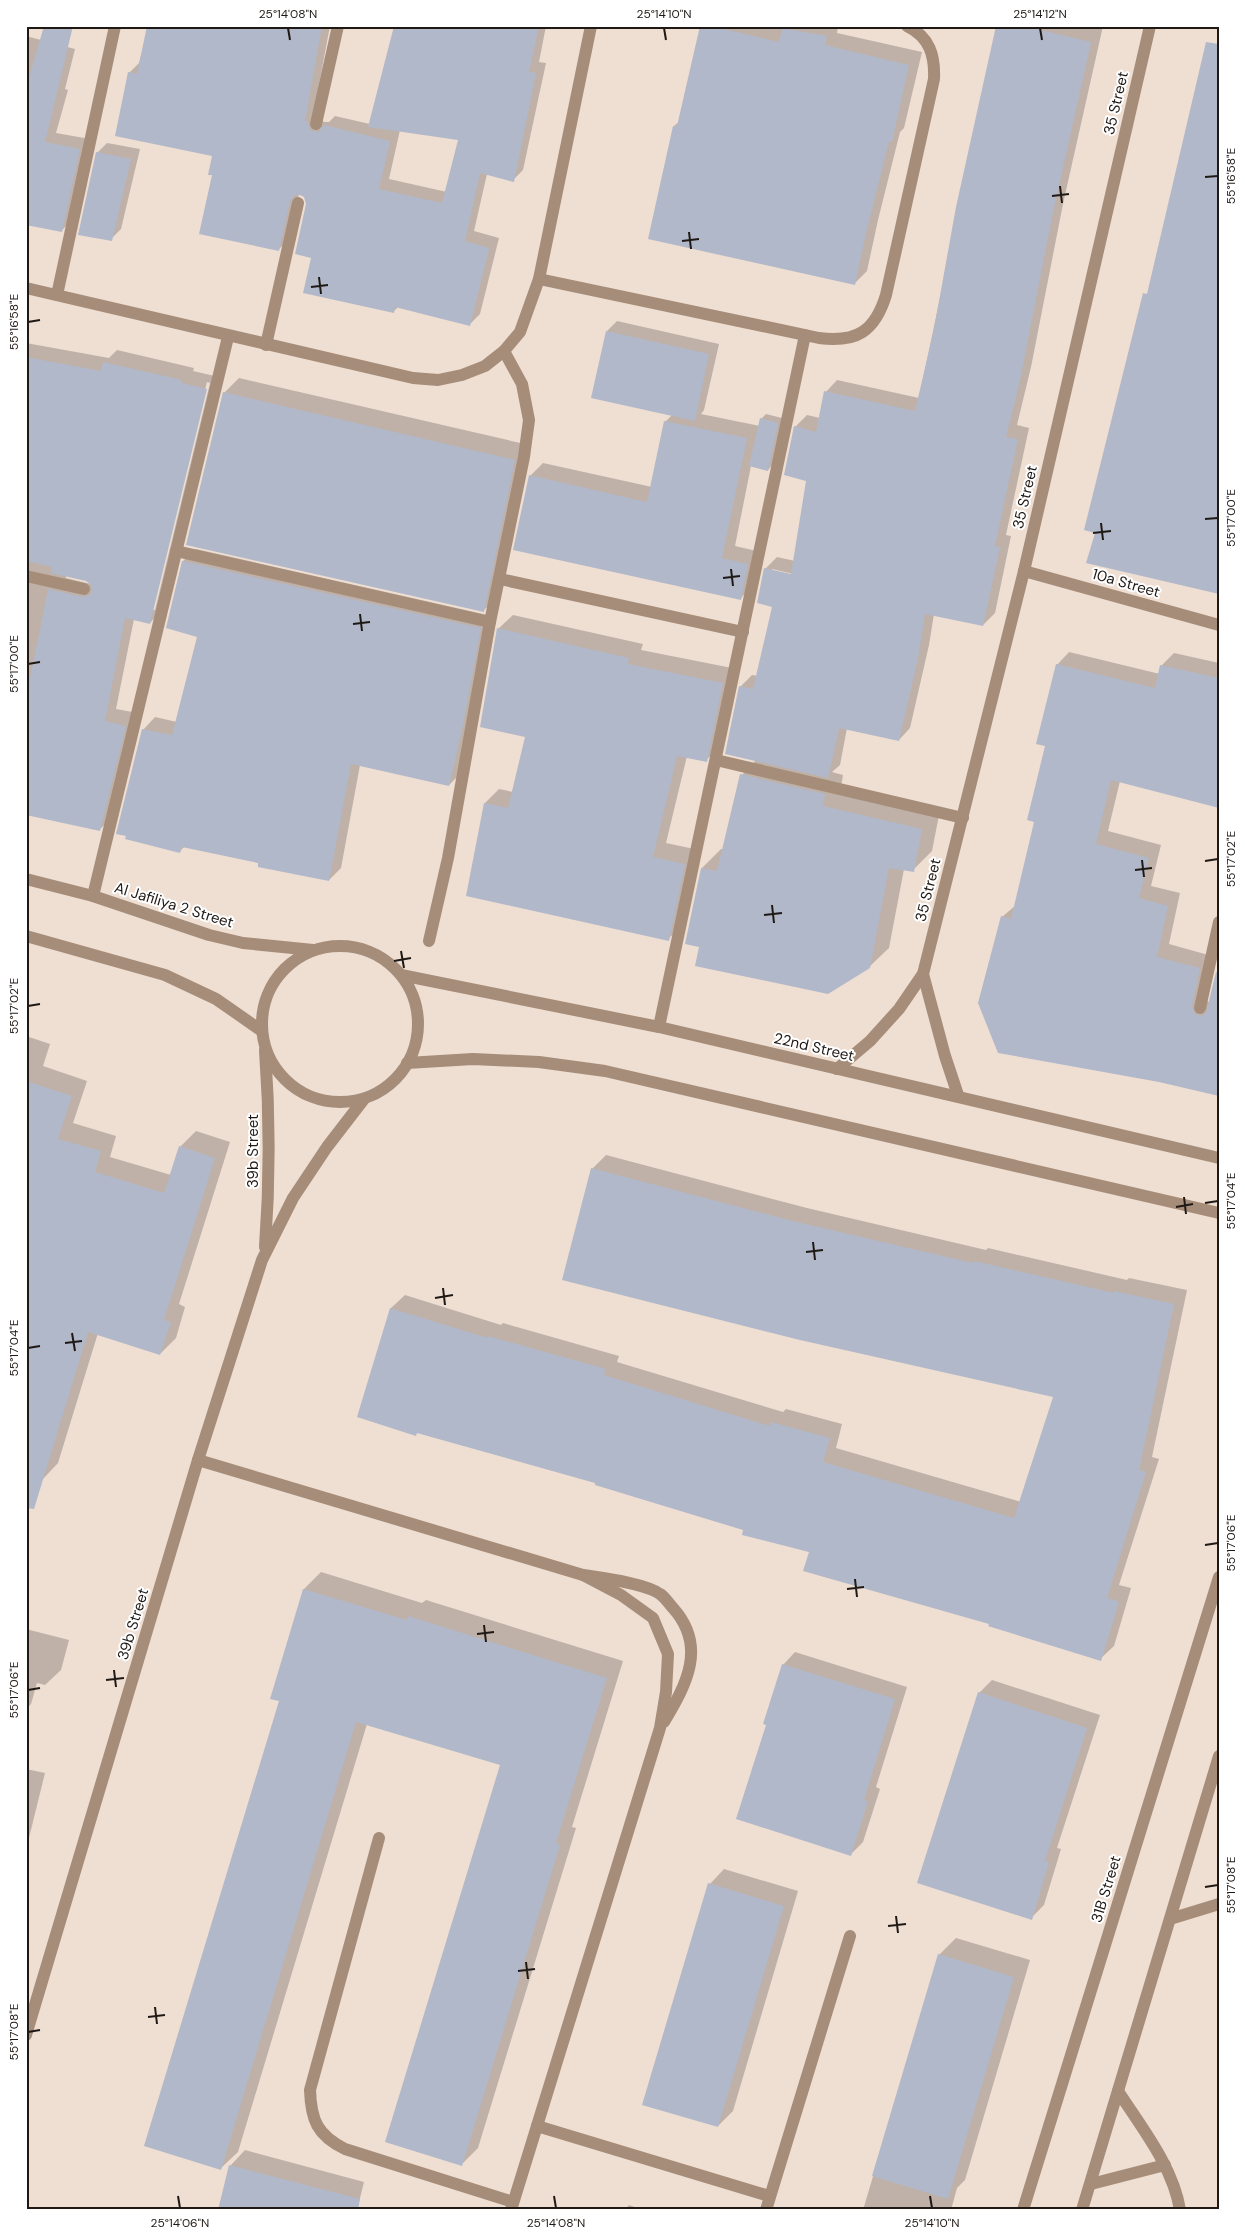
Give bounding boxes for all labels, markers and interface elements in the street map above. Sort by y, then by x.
text: 25°14'08"N [259,6,317,22]
text: 25°14'10"N [636,6,692,22]
text: 25°14'12"N [1013,6,1067,22]
street label: 35 Street [1099,69,1133,137]
text: 55°16'58"E [1223,148,1239,204]
text: 55°16'58"E [6,294,22,350]
street label: 35 Street [1008,463,1042,531]
text: 55°17'00"E [1223,489,1239,547]
street label: 10a Street [1090,564,1162,602]
text: 55°17'00"E [6,635,22,693]
text: 55°17'02"E [1223,831,1239,887]
street label: 35 Street [910,856,946,924]
street label: Al Jafiliya 2 Street [112,877,236,933]
text: 55°17'02"E [6,978,22,1034]
street label: 22nd Street [772,1028,856,1066]
street label: 39b Street [243,1114,263,1188]
text: 55°17'04"E [1223,1172,1239,1229]
text: 55°17'04"E [6,1319,22,1376]
text: 55°17'06"E [1223,1514,1239,1572]
street label: 39b Street [113,1586,153,1662]
text: 55°17'06"E [6,1661,22,1719]
street label: 31B Street [1086,1853,1126,1925]
text: 55°17'08"E [1223,1856,1239,1913]
text: 55°17'08"E [6,2003,22,2060]
text: 25°14'06"N [151,2215,209,2231]
text: 25°14'08"N [527,2215,585,2231]
text: 25°14'10"N [904,2215,960,2231]

